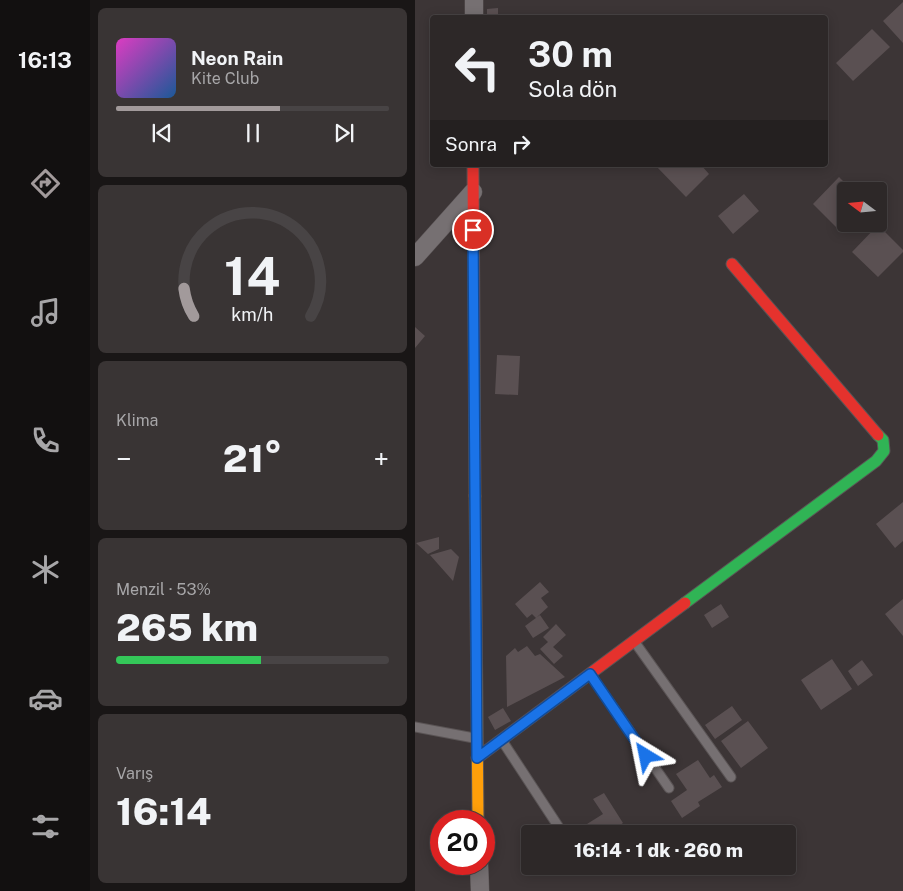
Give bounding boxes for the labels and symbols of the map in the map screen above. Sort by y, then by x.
north arrow [837,182,887,232]
pin [452,209,494,251]
position arrow [619,729,671,781]
speed limit sign: 20 [430,810,495,875]

